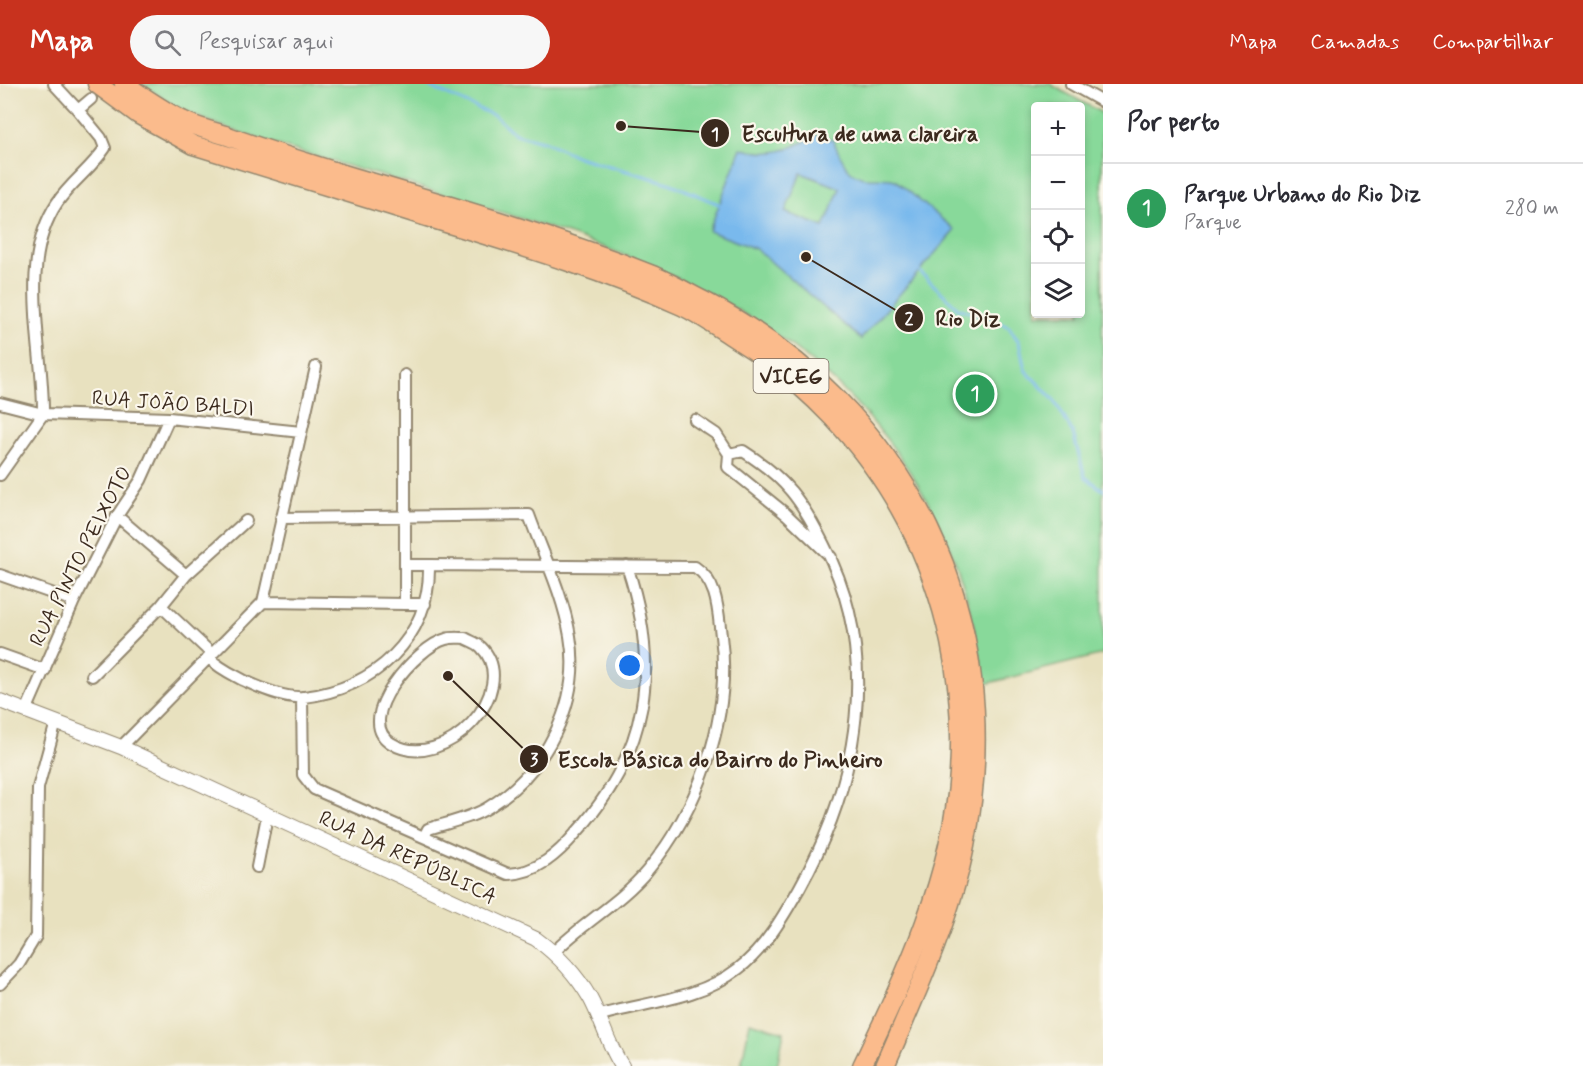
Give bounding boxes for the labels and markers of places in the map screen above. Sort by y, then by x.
callout: Escultura de uma clareira [700,113,989,153]
callout: Rio Diz [894,298,1013,338]
pin: 1 [956,372,994,416]
callout: Escola Básica do Bairro do Pinheiro [519,739,891,779]

